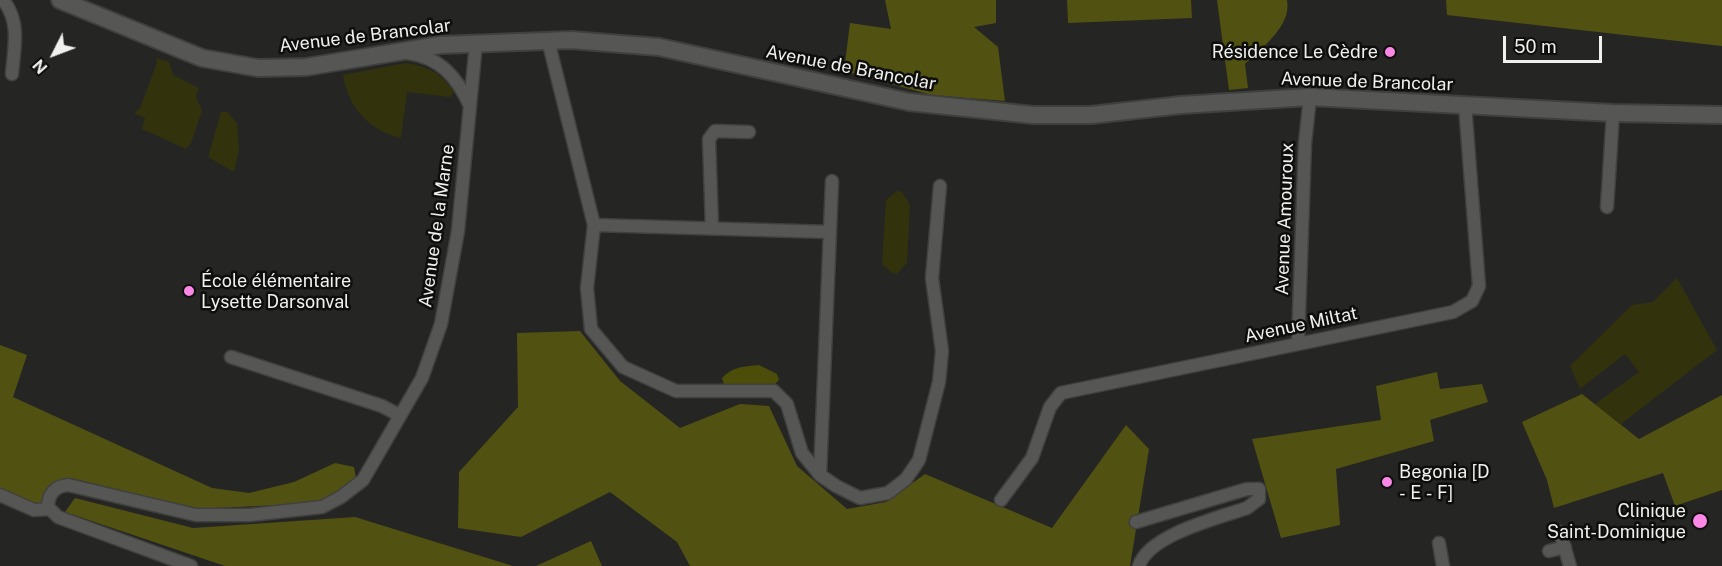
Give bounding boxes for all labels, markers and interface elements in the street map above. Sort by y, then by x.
street label: Avenue de Brancolar [278,15,452,57]
north arrow [24,24,84,84]
scale bar [1506,24,1605,62]
text: 50 m [1514,36,1557,57]
street label: Avenue de Brancolar [764,41,938,95]
place label: Résidence Le Cèdre [1212,41,1378,63]
marker: Résidence Le Cèdre [1383,45,1397,59]
text: N [29,55,52,77]
street label: Avenue de Brancolar [1280,68,1454,96]
street label: Avenue Amouroux [1272,142,1298,296]
street label: Avenue de la Marne [415,143,459,309]
place label: École élémentaire Lysette Darsonval [201,270,351,312]
marker: École élémentaire Lysette Darsonval [182,284,196,298]
street label: Avenue Miltat [1243,302,1359,348]
place label: Begonia [D - E - F] [1399,461,1489,504]
marker: Begonia [D - E - F] [1380,475,1394,489]
place label: Clinique Saint-Dominique [1547,500,1686,542]
marker: Clinique Saint-Dominique [1691,512,1709,530]

